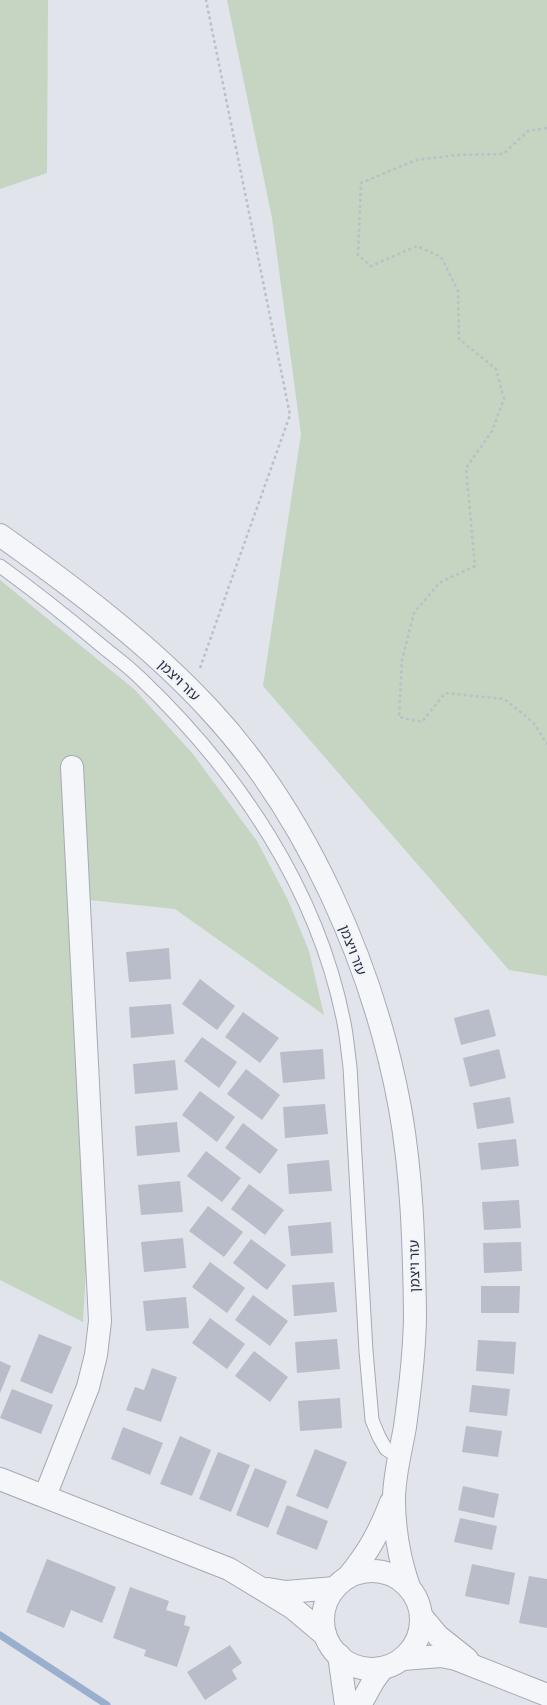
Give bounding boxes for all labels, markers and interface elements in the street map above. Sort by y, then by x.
street label: עזר ויצמן [154,656,203,705]
street label: עזר ויצמן [335,923,370,978]
street label: עזר ויצמן [406,1240,423,1292]

